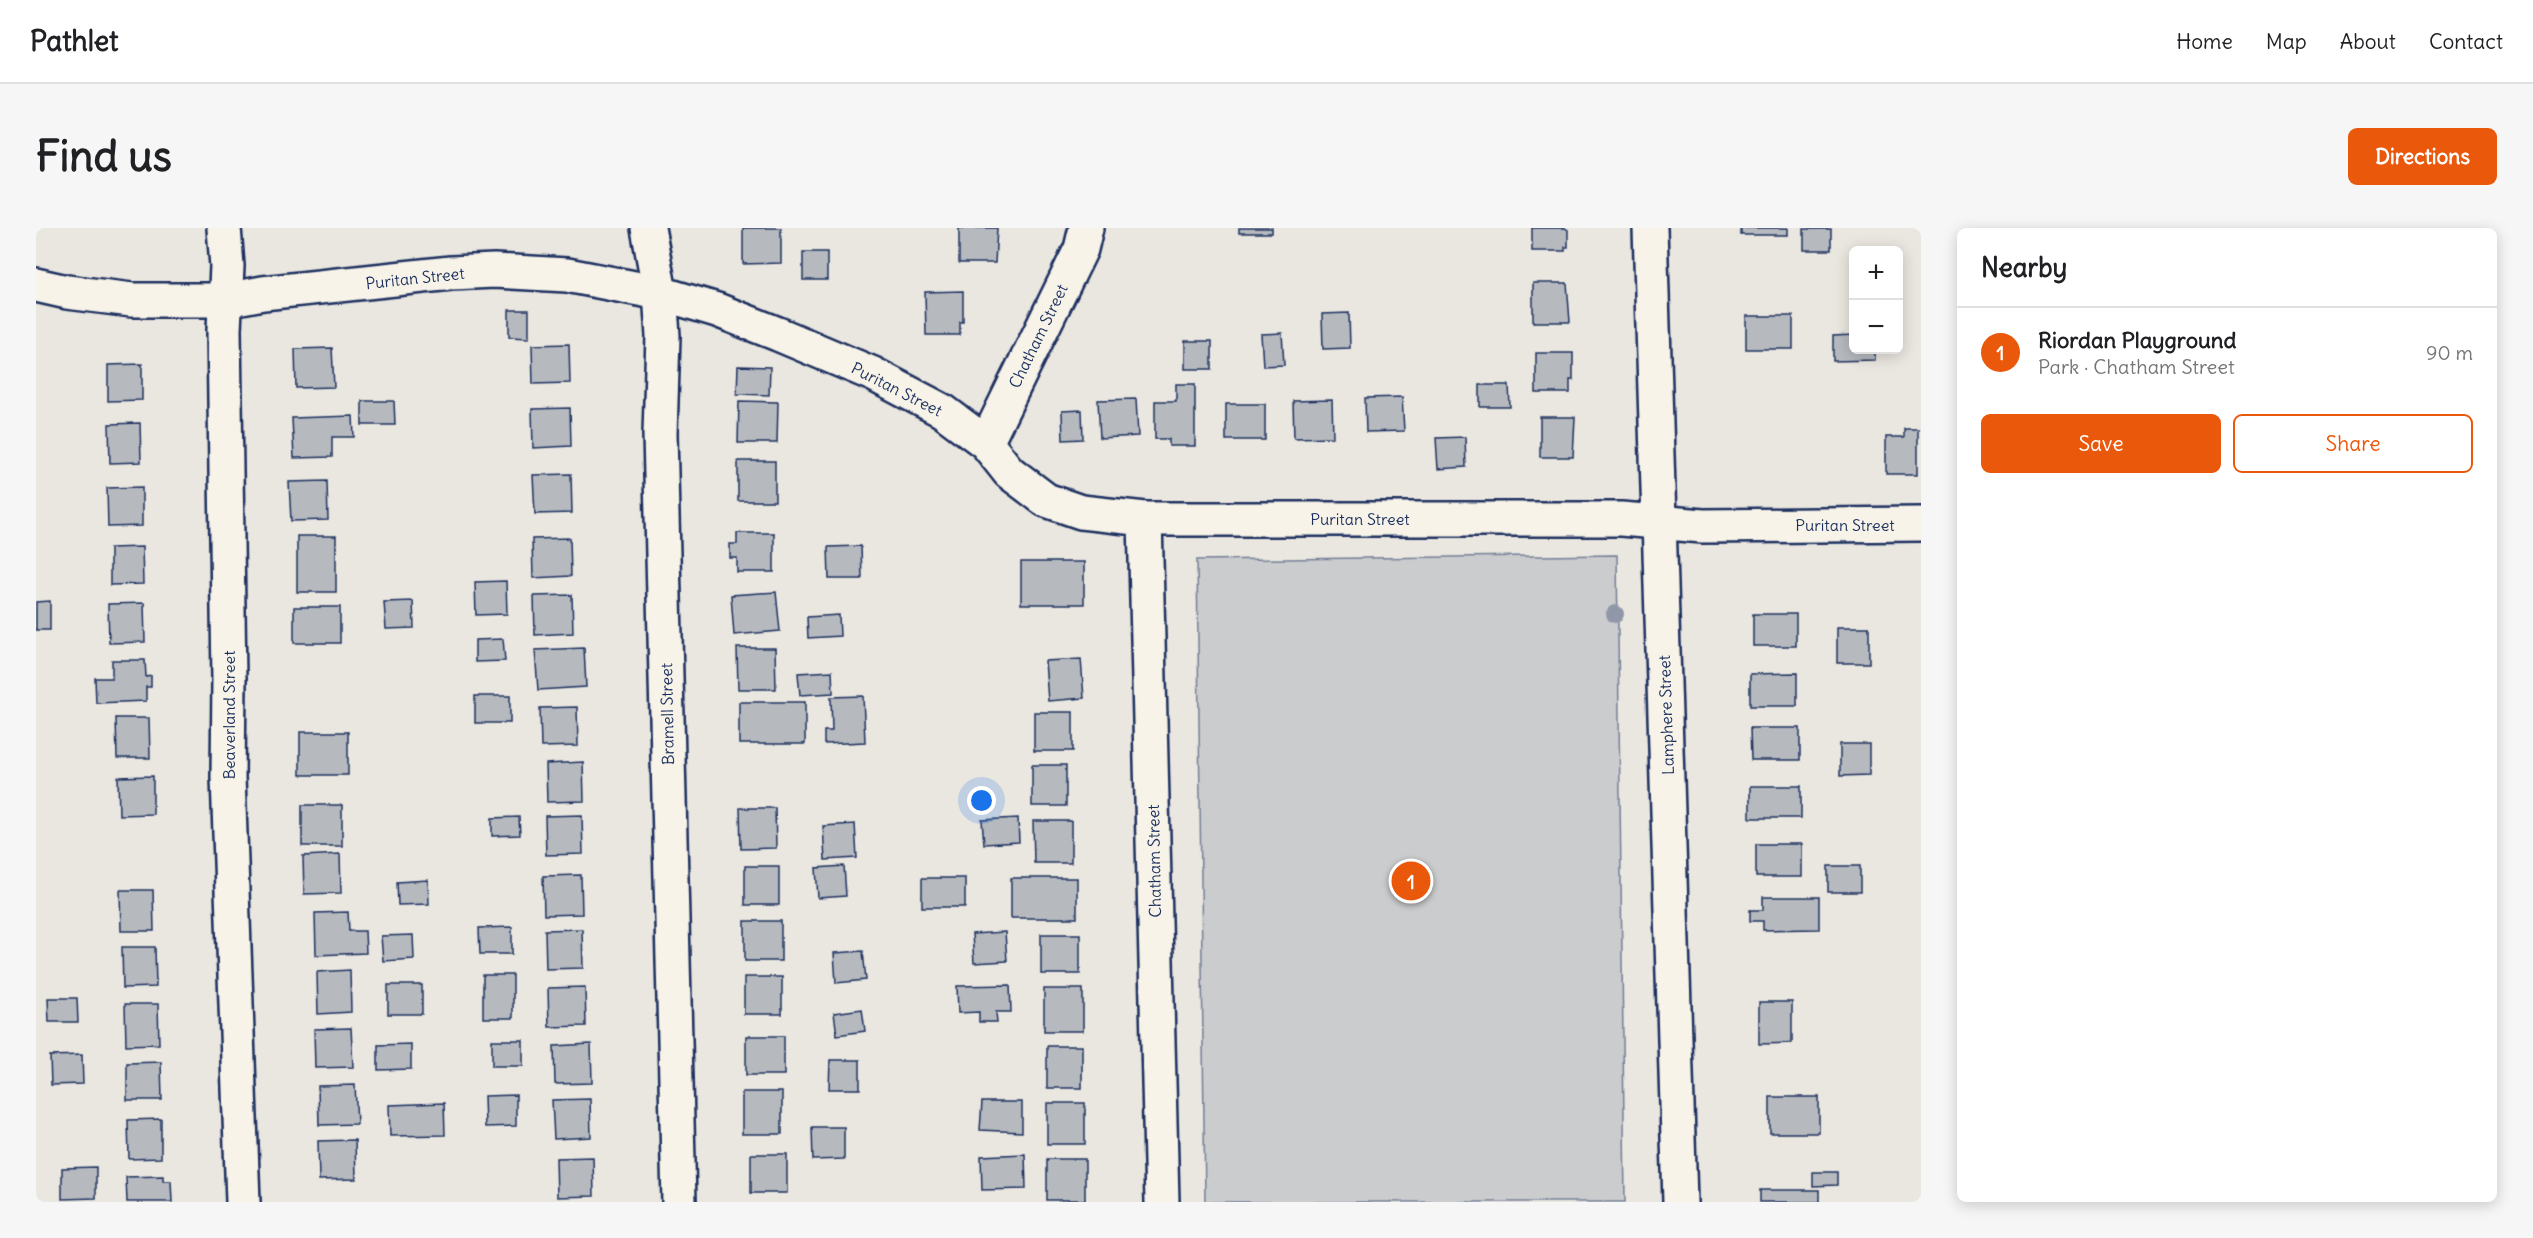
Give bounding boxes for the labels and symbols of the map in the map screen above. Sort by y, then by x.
street label: Puritan Street [365,263,466,293]
street label: Chatham Street [1004,280,1072,391]
street label: Puritan Street [848,358,946,421]
street label: Puritan Street [1310,509,1410,529]
street label: Puritan Street [1795,515,1895,535]
street label: Beaverland Street [219,650,239,780]
street label: Lamphere Street [1654,654,1678,775]
street label: Bramell Street [656,662,678,765]
your location [967,786,996,815]
street label: Chatham Street [1143,804,1165,918]
pin: 1 [1392,858,1430,904]

